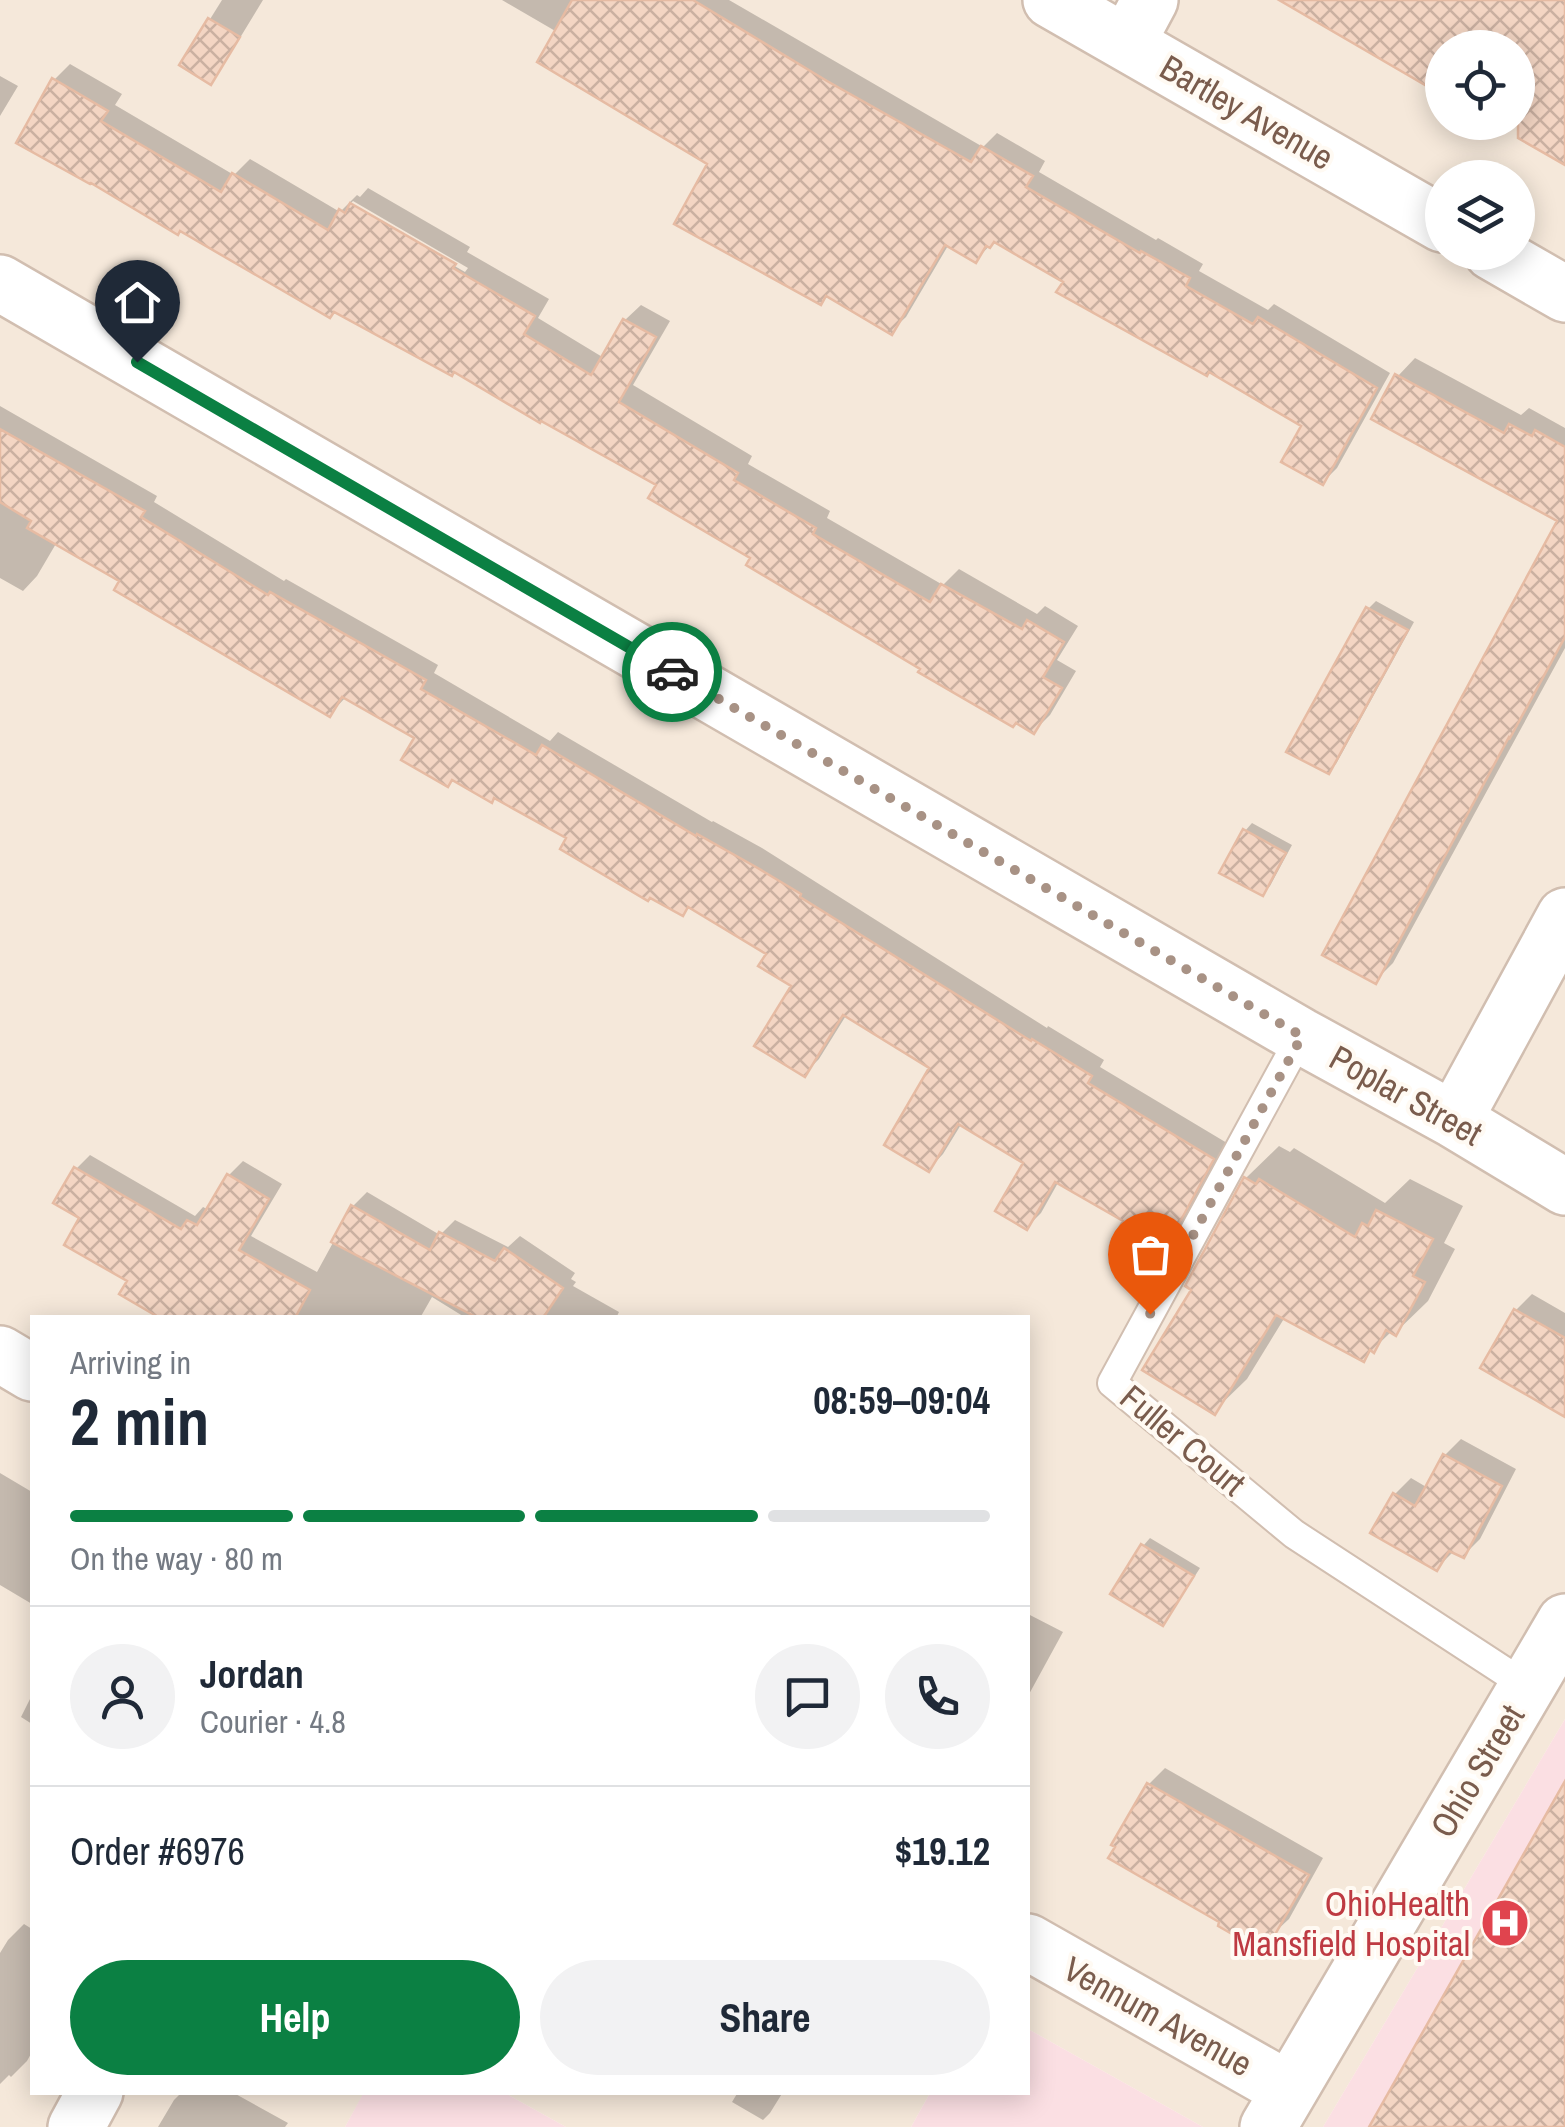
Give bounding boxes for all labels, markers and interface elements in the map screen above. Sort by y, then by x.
map controls [1425,30,1535,270]
button: locate [1425,30,1535,140]
street label: Bartley Avenue [1152,44,1342,180]
button: layers [1425,160,1535,270]
pin [95,260,180,363]
icon: home [110,275,165,330]
courier [622,622,722,722]
icon: car [645,645,700,700]
street label: Poplar Street [1321,1034,1491,1156]
pin [1108,1212,1193,1315]
icon: bag [1123,1227,1178,1282]
text: Arriving in [70,1341,191,1384]
street label: Fuller Court [1110,1374,1256,1506]
text: 08:59–09:04 [813,1375,990,1426]
text: 2 min [70,1378,209,1465]
text: On the way · 80 m [70,1537,283,1580]
button: person [70,1644,175,1749]
button: chat [755,1644,860,1749]
button: phone [885,1644,990,1749]
text: Jordan [200,1649,304,1700]
street label: Ohio Street [1419,1696,1535,1846]
text: Courier · 4.8 [200,1700,346,1743]
text: Order #6976 [70,1826,245,1877]
text: $19.12 [895,1826,990,1877]
place label: OhioHealth Mansfield Hospital [1232,1880,1470,1967]
hospital icon: OhioHealth Mansfield Hospital [1479,1897,1531,1949]
street label: Vennum Avenue [1055,1945,1261,2087]
button: Help [70,1960,520,2075]
button: Share [540,1960,990,2075]

